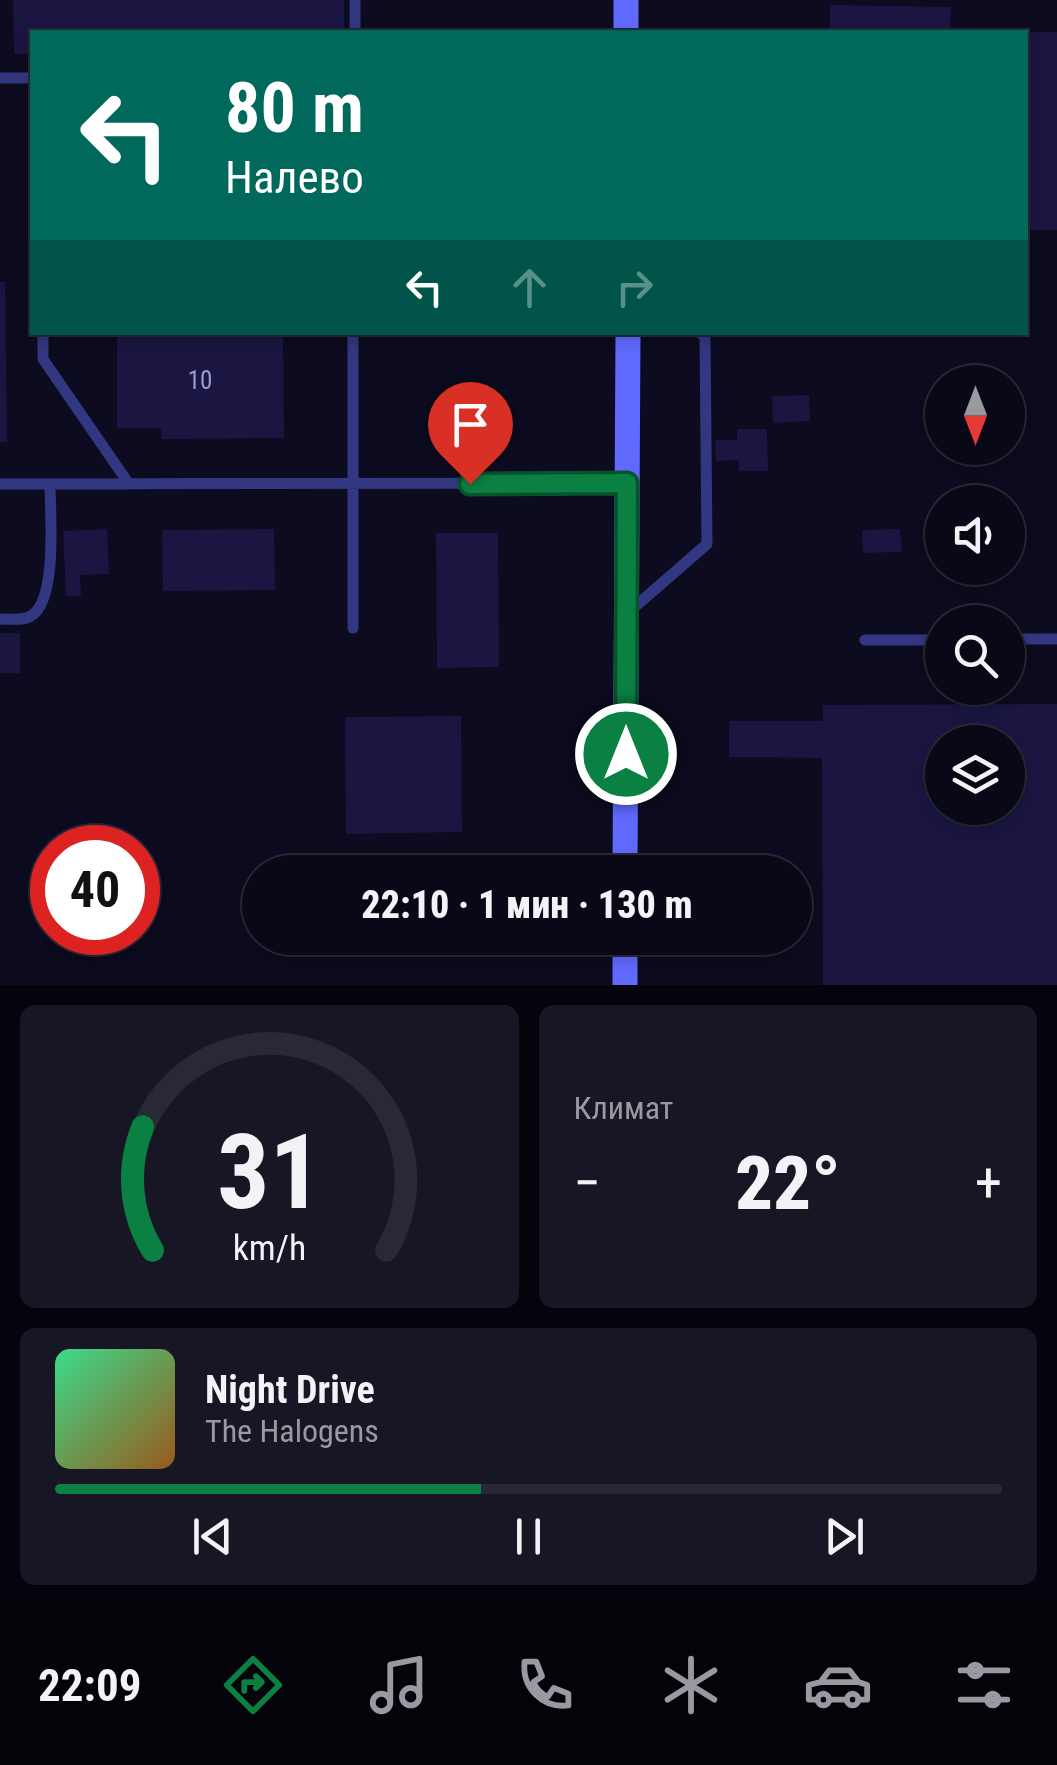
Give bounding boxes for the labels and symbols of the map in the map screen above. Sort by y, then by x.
north arrow [925,365,1025,465]
house number: 10 [188,366,212,395]
pin [428,382,513,485]
position arrow [574,702,678,806]
speed limit sign: 40 [30,825,160,955]

